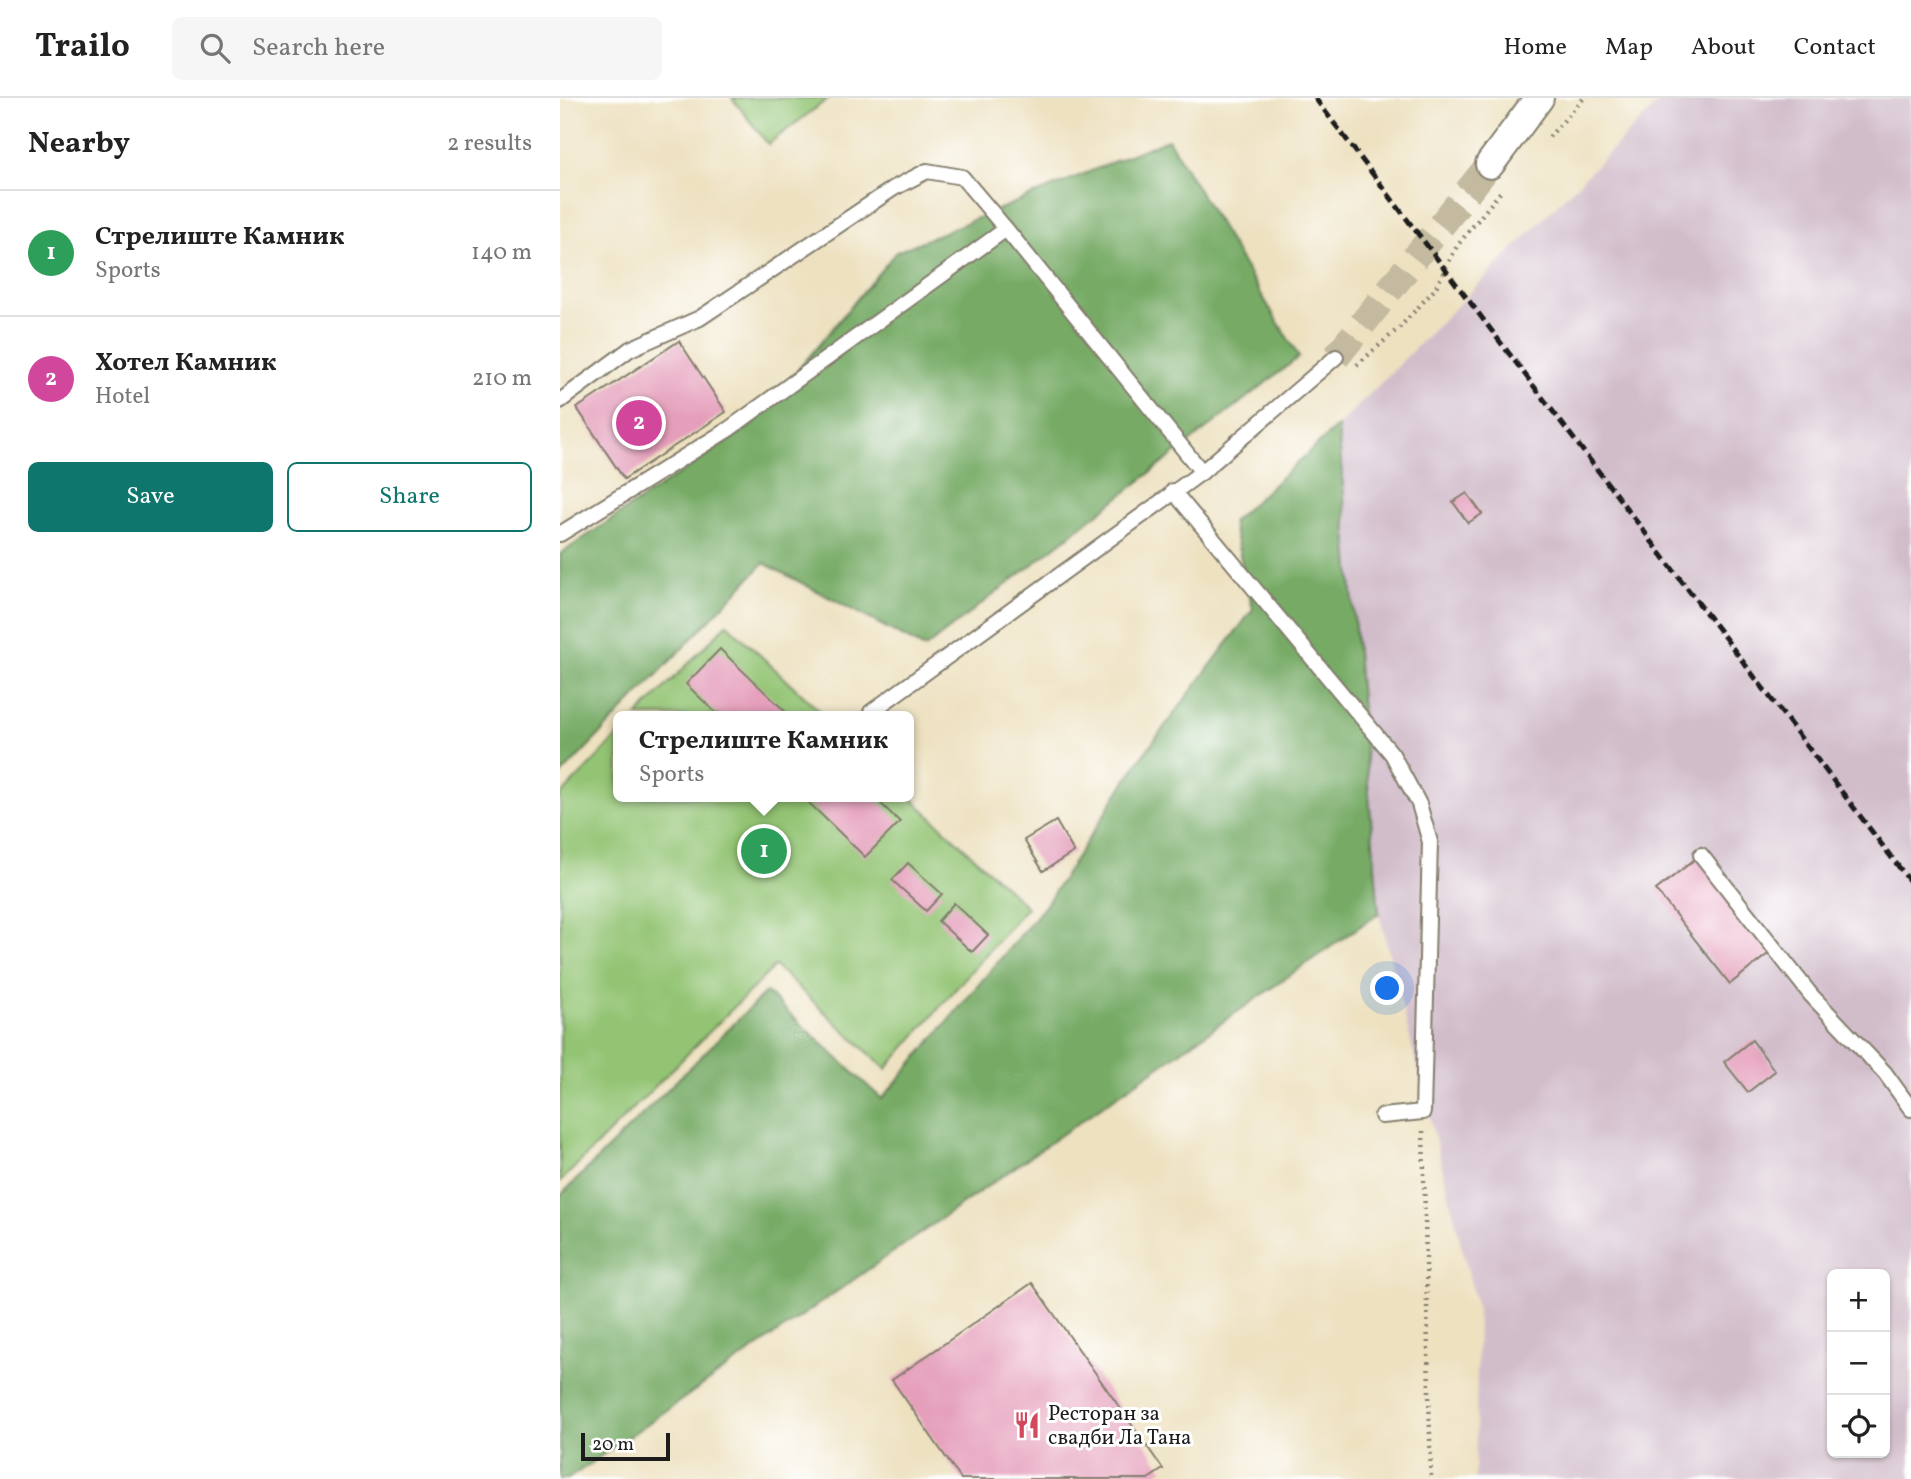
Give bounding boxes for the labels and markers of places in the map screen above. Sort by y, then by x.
pin: 2 [616,397,662,449]
pin: 1 [741,825,787,877]
place label: Ресторан за свадби Ла Тана [1048,1400,1191,1453]
restaurant icon: Ресторан за свадби Ла Тана [1012,1410,1042,1440]

